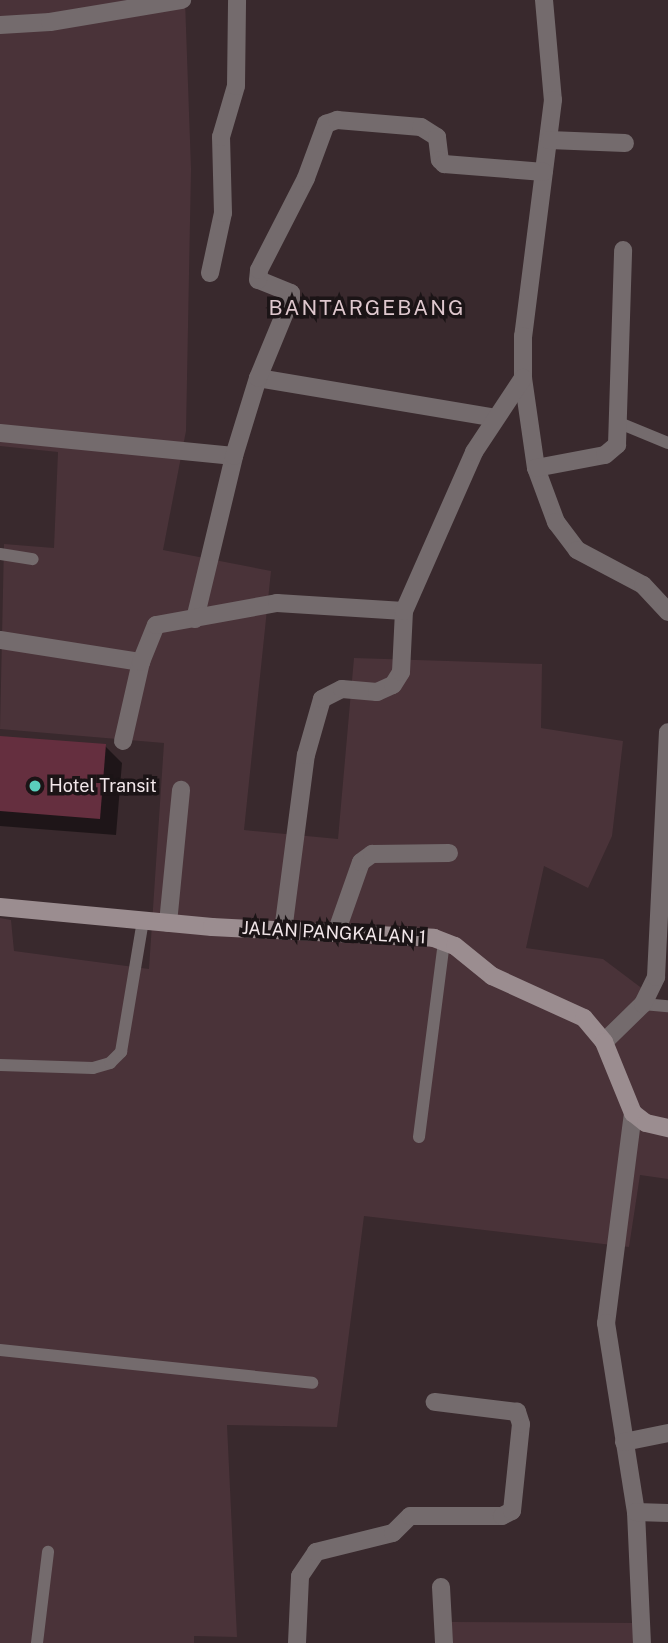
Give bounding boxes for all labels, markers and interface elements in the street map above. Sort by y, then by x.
district label: BANTARGEBANG [270,295,464,321]
place label: Hotel Transit [49,775,157,797]
marker: Hotel Transit [27,778,43,794]
street label: JALAN PANGKALAN 1 [241,917,427,949]

